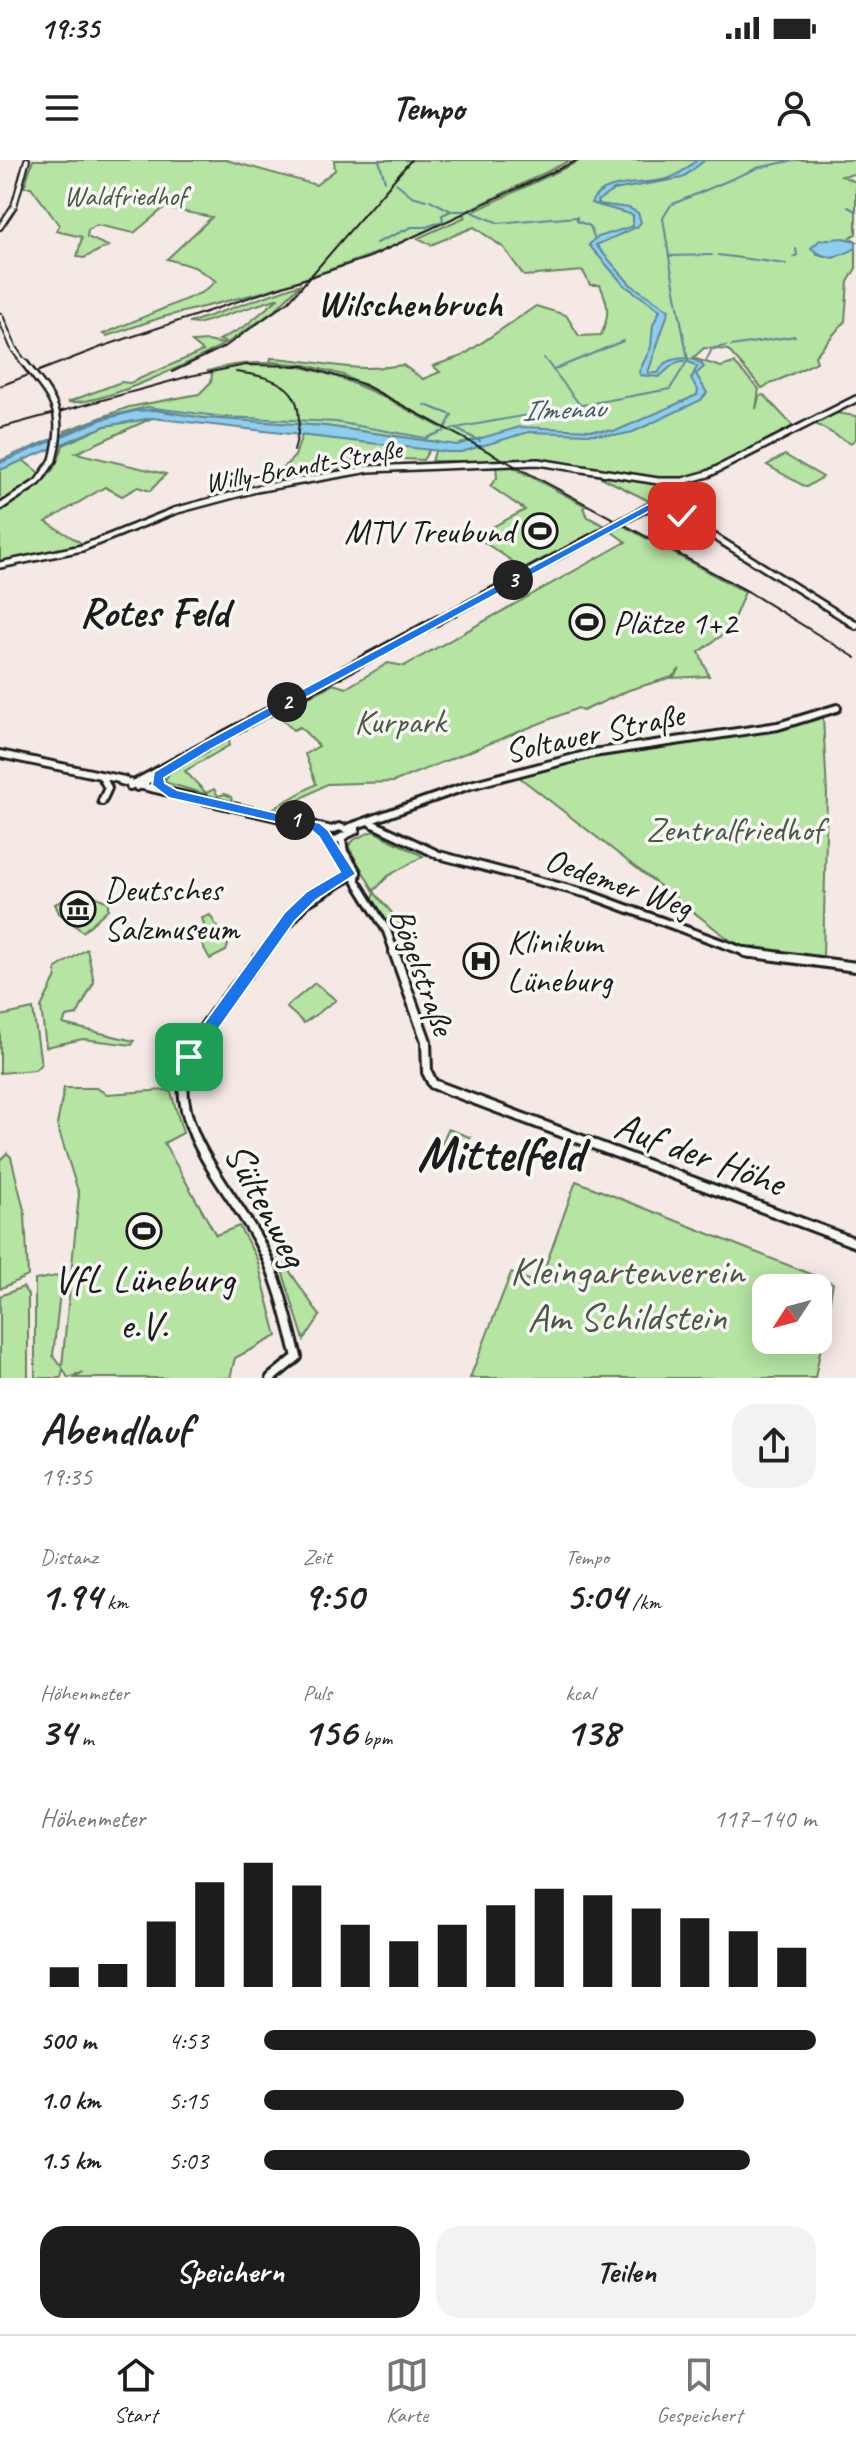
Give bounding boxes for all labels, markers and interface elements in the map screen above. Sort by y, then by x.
text: 19:35 [40,9,99,47]
text: Tempo [392,85,464,131]
icon: menu [40,86,84,130]
icon: person [772,86,816,130]
park label: Waldfriedhof [64,178,192,213]
district label: Wilschenbruch [318,281,503,327]
water label: Ilmenau [521,388,609,429]
street label: Willy-Brandt-Straße [202,431,406,500]
pin [648,482,716,550]
icon: check [660,494,704,538]
place label: MTV Treubund [344,510,519,553]
sports icon: MTV Treubund [521,512,559,550]
pin: 3 [493,560,533,600]
text: 3 [508,566,518,594]
district label: Rotes Feld [80,586,235,639]
place label: Plätze 1+2 [613,601,739,644]
sports icon: Plätze 1+2 [568,603,606,641]
pin: 2 [267,682,307,722]
text: 2 [282,688,292,716]
street label: Soltauer Straße [501,692,690,772]
park label: Kurpark [355,700,448,743]
pin: 1 [275,800,315,840]
text: 1 [290,806,300,834]
park label: Zentralfriedhof [646,808,830,851]
street label: Oedemer Weg [540,837,700,928]
place label: Deutsches Salzmuseum [104,868,241,950]
museum icon: Deutsches Salzmuseum [59,890,97,928]
street label: Bögelstraße [380,902,466,1043]
place label: Klinikum Lüneburg [507,920,614,1002]
hospital icon: Klinikum Lüneburg [462,942,500,980]
pin [155,1023,223,1091]
icon: arrive [167,1035,211,1079]
street label: Auf der Höhe [608,1100,794,1209]
district label: Mittelfeld [417,1122,591,1185]
street label: Sültenweg [213,1134,321,1277]
sports icon: VfL Lüneburg e.V. [125,1212,163,1250]
park label: Kleingartenverein Am Schildstein [510,1246,746,1342]
place label: VfL Lüneburg e.V. [53,1254,237,1350]
north arrow [752,1274,832,1354]
map controls [752,1274,832,1354]
text: Abendlauf [40,1402,190,1457]
button: share [732,1404,816,1488]
text: 19:35 [40,1460,92,1493]
text: Distanz [40,1543,98,1571]
text: Zeit [303,1543,332,1571]
text: Tempo [565,1543,609,1571]
text: 1.94 [40,1571,101,1621]
text: 9:50 [303,1571,363,1621]
text: 5:04 [565,1571,627,1621]
text: km [101,1588,128,1616]
text: /km [627,1588,661,1616]
text: Höhenmeter [40,1679,129,1707]
text: Puls [303,1679,332,1707]
text: kcal [565,1679,594,1707]
text: 34 [40,1707,76,1757]
text: 156 [303,1707,357,1757]
text: 138 [565,1707,619,1757]
text: m [76,1724,94,1752]
text: bpm [357,1724,392,1752]
text: Höhenmeter [40,1802,145,1835]
text: 117–140 m [713,1802,816,1835]
text: 500 m [40,2024,96,2057]
text: 4:53 [168,2024,208,2057]
text: 1.0 km [40,2084,100,2117]
text: 5:15 [168,2084,208,2117]
text: 1.5 km [40,2144,100,2177]
text: 5:03 [168,2144,208,2177]
button: Speichern [40,2226,420,2318]
button: Teilen [436,2226,816,2318]
tab: Start [114,2353,158,2429]
tab: Karte [385,2353,429,2429]
tab: Gespeichert [657,2353,742,2429]

